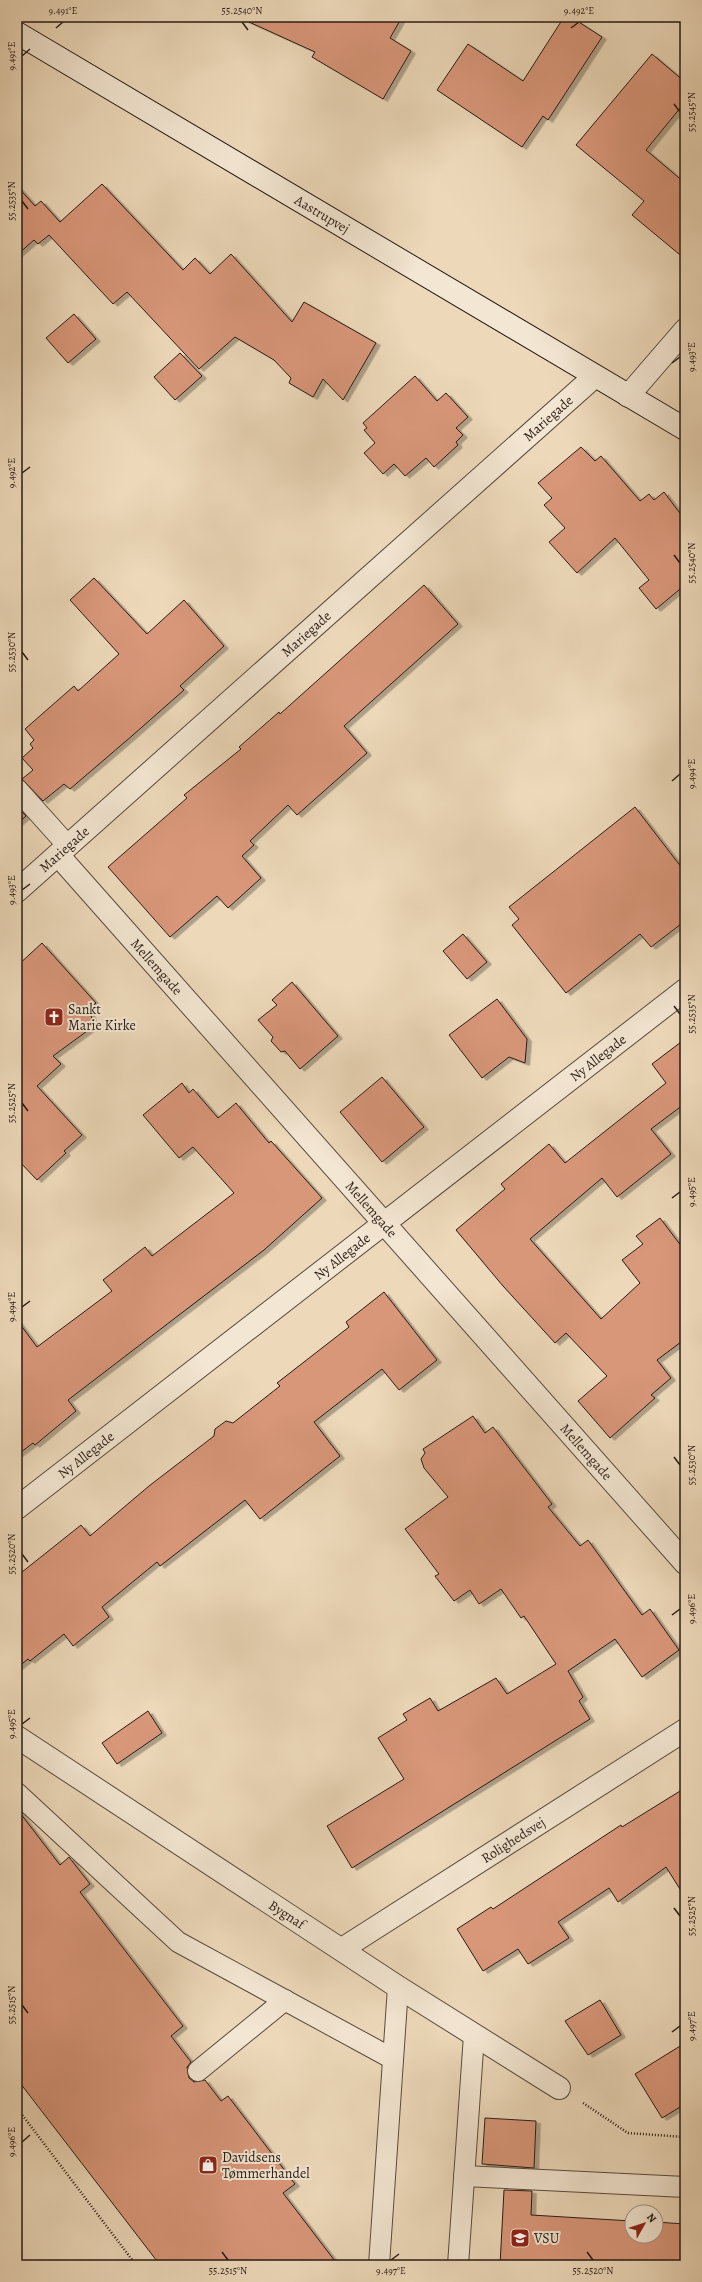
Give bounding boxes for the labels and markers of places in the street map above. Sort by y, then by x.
place label: Sankt Marie Kirke [68,1000,136,1035]
church icon: Sankt Marie Kirke [43,1006,65,1028]
place label: Davidsens Tømmerhandel [222,2148,310,2183]
shop icon: Davidsens Tømmerhandel [197,2154,219,2176]
school or university icon: VSU [509,2227,531,2249]
place label: VSU [533,2229,560,2248]

